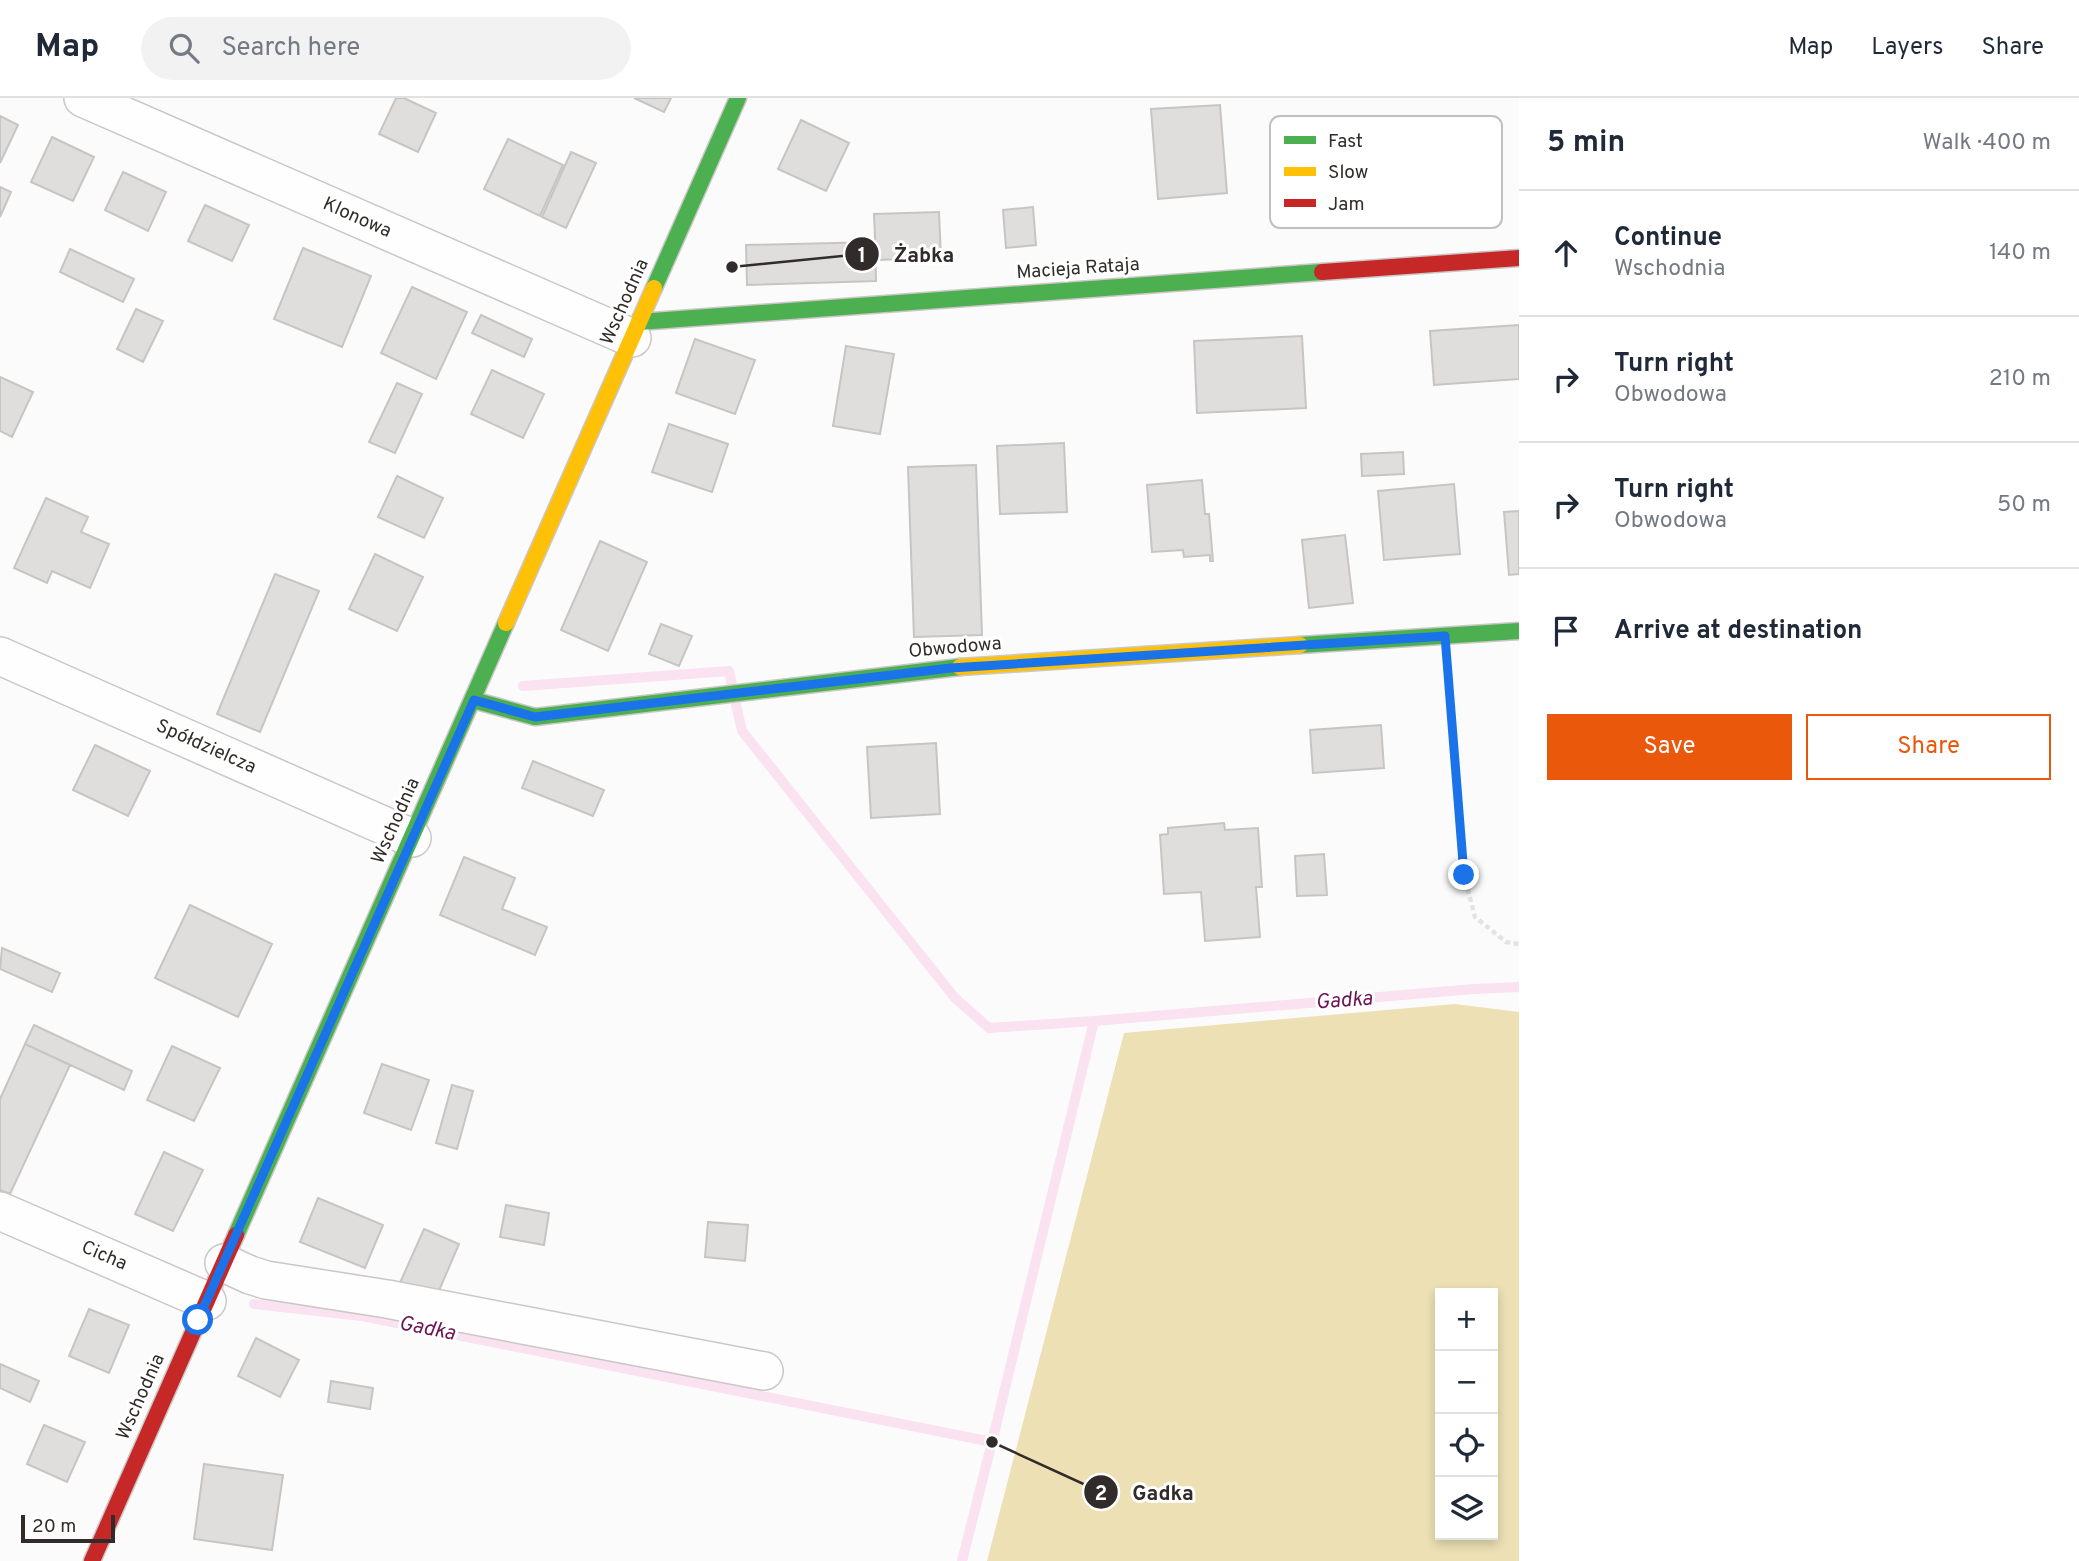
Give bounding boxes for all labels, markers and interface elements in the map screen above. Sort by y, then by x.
search box [141,17,631,80]
text: Map [35,27,99,69]
icon: search [165,29,203,67]
text: Search here [221,32,360,65]
text: Map [1788,33,1833,63]
text: Layers [1871,33,1943,63]
text: Share [1981,33,2044,63]
legend [1270,116,1502,228]
text: 5 min [1547,125,1625,162]
text: Walk · 400 m [1923,129,2051,158]
text: Fast [1328,130,1363,154]
text: Slow [1328,161,1368,185]
street label: Klonowa [319,192,395,244]
text: Jam [1328,193,1365,217]
text: Continue [1614,222,1722,255]
callout: Żabka [845,233,968,275]
icon: ahead [1547,234,1585,272]
text: 140 m [1989,239,2051,268]
text: Żabka [894,242,954,270]
text: 1 [858,243,866,270]
street label: Macieja Rataja [1016,253,1140,285]
street label: Wschodnia [595,255,655,349]
text: Wschodnia [1614,255,1725,284]
text: Turn right [1614,348,1734,381]
icon: right [1547,360,1585,398]
text: 210 m [1989,365,2051,394]
text: Obwodowa [1614,381,1727,410]
text: Turn right [1614,474,1734,507]
icon: right [1547,486,1585,524]
text: 50 m [1997,491,2051,520]
text: Obwodowa [1614,507,1727,536]
icon: arrive [1547,612,1585,650]
text: Arrive at destination [1614,615,1862,648]
street label: Obwodowa [908,632,1002,664]
street label: Spółdzielcza [152,714,260,780]
button: Save [1547,714,1792,780]
button: Share [1806,714,2051,780]
street label: Wschodnia [366,774,426,868]
route end [1448,859,1479,890]
water label: Gadka [1315,986,1374,1016]
street label: Cicha [77,1236,131,1276]
map controls [1435,1288,1498,1540]
button: + [1435,1288,1498,1351]
route start [182,1304,213,1335]
water label: Gadka [396,1310,458,1348]
street label: Wschodnia [111,1350,171,1444]
button: − [1435,1351,1498,1414]
button: locate [1435,1414,1498,1477]
callout: Gadka [1083,1471,1208,1513]
button: layers [1435,1477,1498,1540]
text: 2 [1095,1481,1107,1508]
text: Gadka [1132,1481,1194,1508]
scale bar [21,1512,116,1544]
text: 20 m [32,1515,76,1539]

